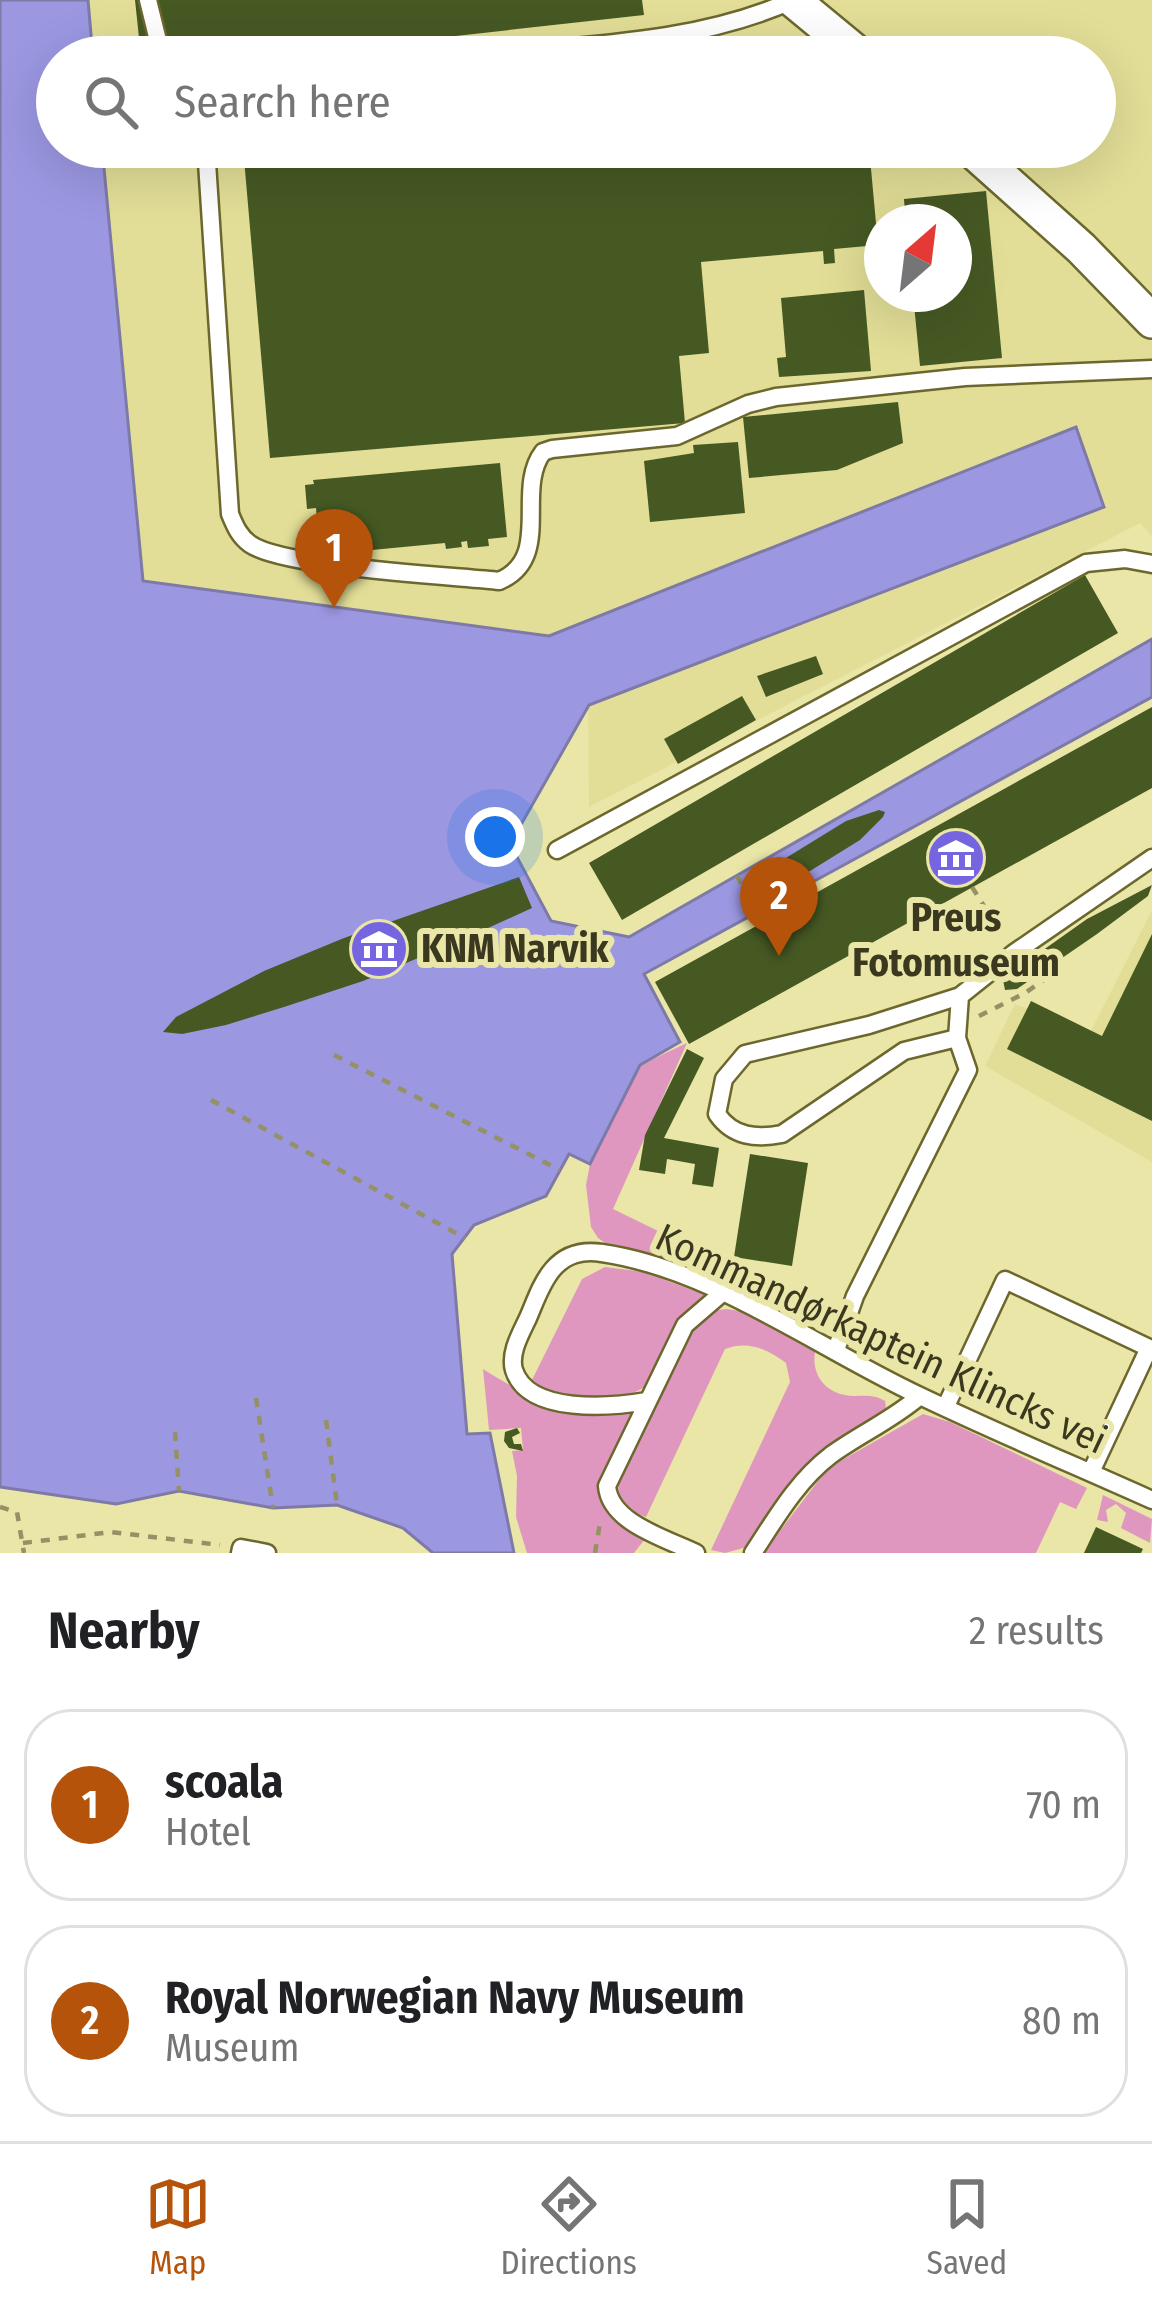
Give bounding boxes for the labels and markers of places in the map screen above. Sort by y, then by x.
pin: 1 [295,509,373,608]
museum icon: Preus Fotomuseum [925,827,987,889]
pin: 2 [740,857,818,956]
place label: Preus Fotomuseum [852,895,1060,986]
museum icon: KNM Narvik [348,918,410,980]
place label: KNM Narvik [421,926,610,972]

